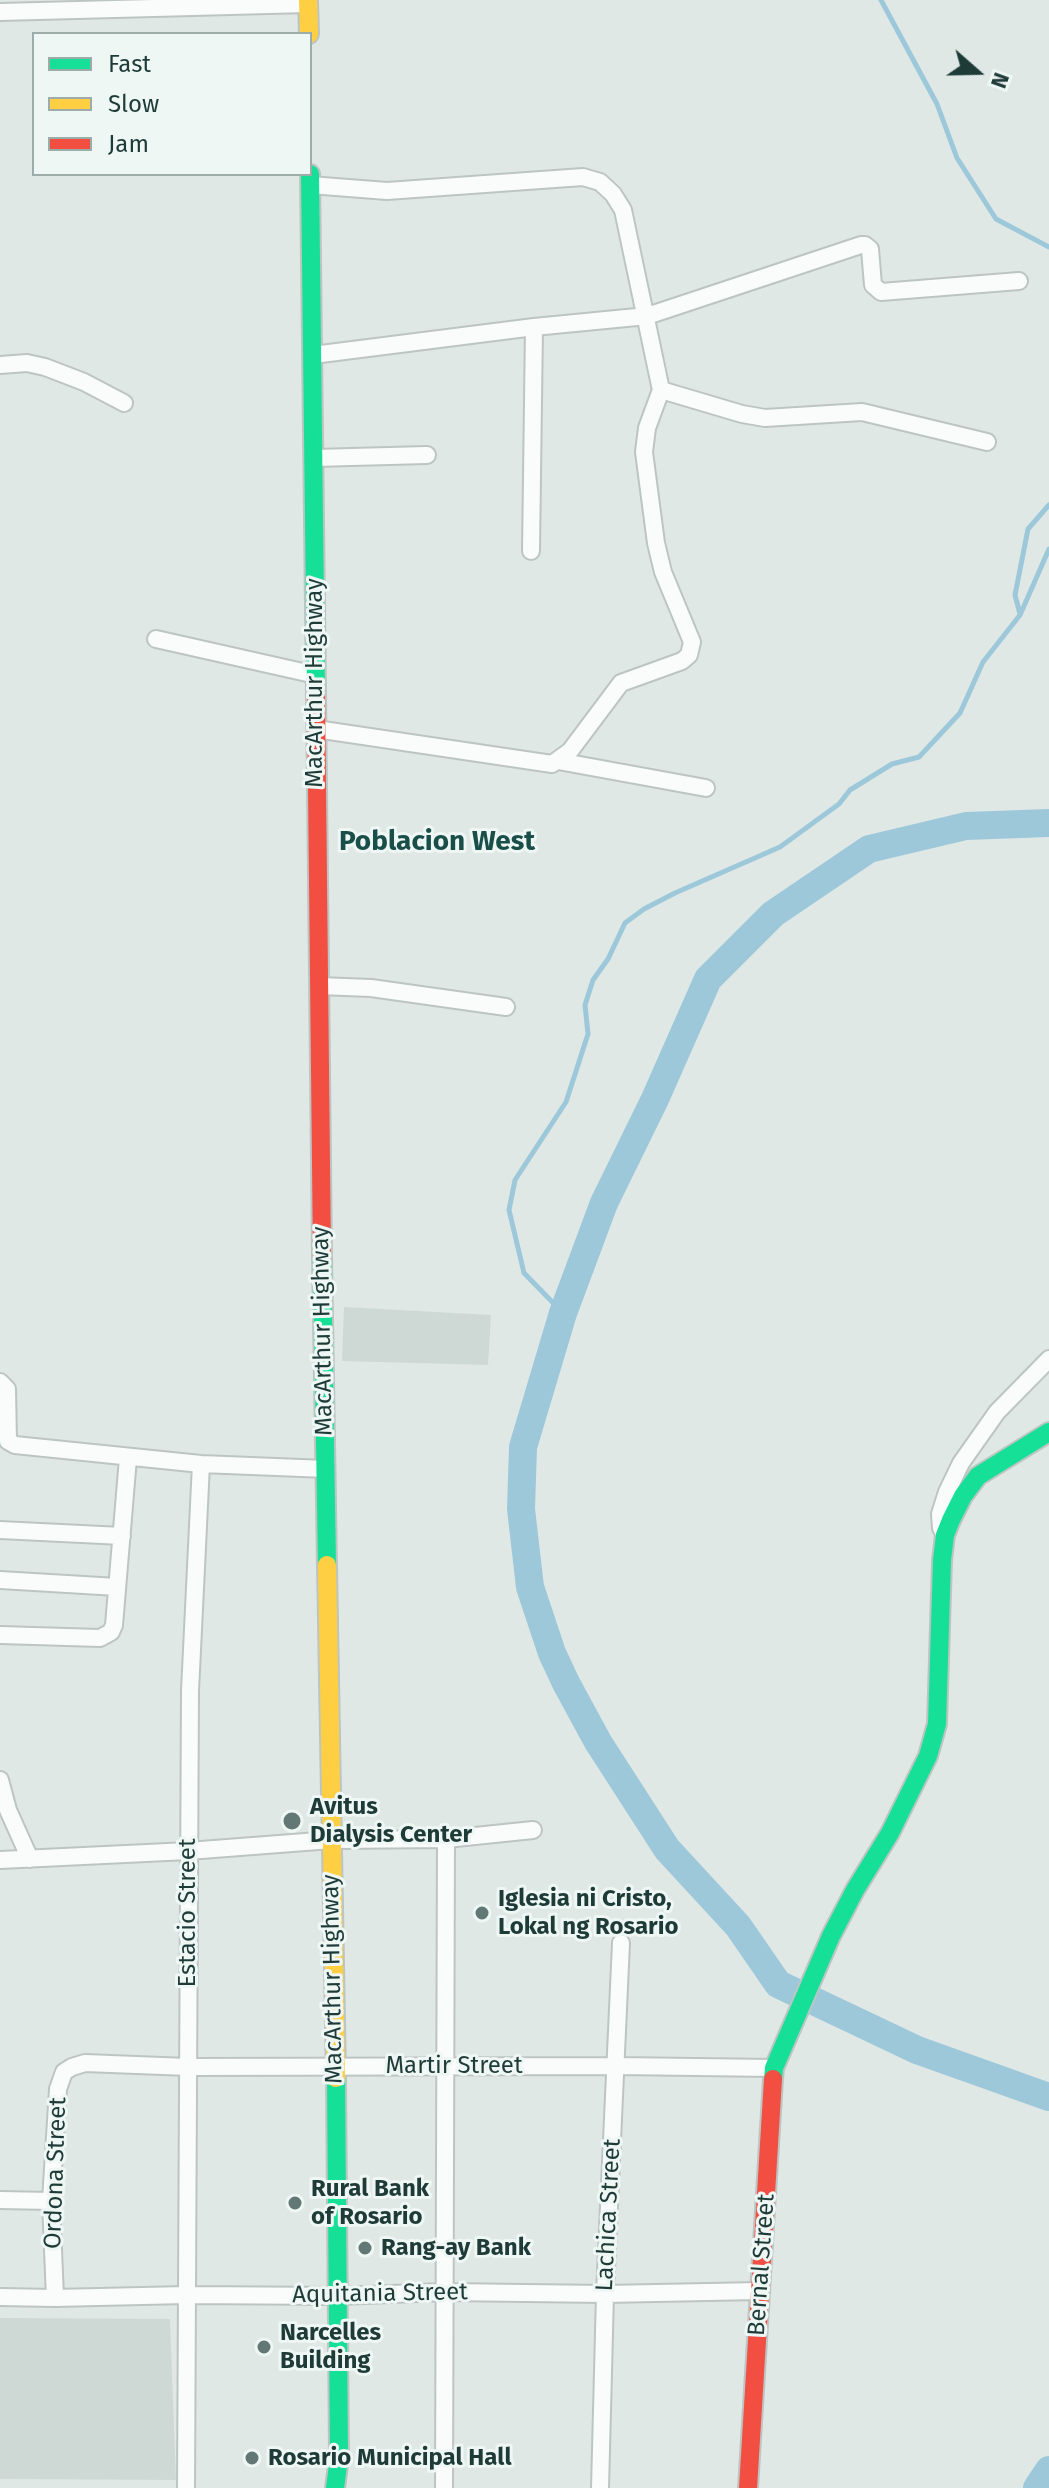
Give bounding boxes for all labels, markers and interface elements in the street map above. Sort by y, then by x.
legend [32,32,312,176]
north arrow [937,32,1017,112]
text: Fast [108,50,151,78]
text: N [985,69,1015,92]
text: Slow [108,90,159,118]
text: Jam [108,130,149,158]
street label: MacArthur Highway [301,578,329,788]
district label: Poblacion West [339,825,535,859]
street label: MacArthur Highway [307,1226,339,1436]
place label: Avitus Dialysis Center [310,1793,472,1849]
marker: Avitus Dialysis Center [281,1810,303,1832]
street label: Estacio Street [174,1838,202,1988]
street label: MacArthur Highway [317,1874,349,2084]
place label: Iglesia ni Cristo, Lokal ng Rosario [498,1885,678,1941]
marker: Iglesia ni Cristo, Lokal ng Rosario [473,1904,491,1922]
street label: Martir Street [385,2052,523,2080]
street label: Ordona Street [39,2096,73,2250]
street label: Lachica Street [591,2138,627,2292]
place label: Rural Bank of Rosario [311,2175,429,2231]
street label: Bernal Street [743,2193,781,2337]
marker: Rural Bank of Rosario [286,2194,304,2212]
place label: Rang-ay Bank [381,2234,531,2262]
marker: Rang-ay Bank [356,2239,374,2257]
street label: Aquitania Street [292,2278,468,2310]
place label: Narcelles Building [280,2319,381,2375]
marker: Narcelles Building [255,2338,273,2356]
place label: Rosario Municipal Hall [268,2444,512,2472]
marker: Rosario Municipal Hall [243,2449,261,2467]

